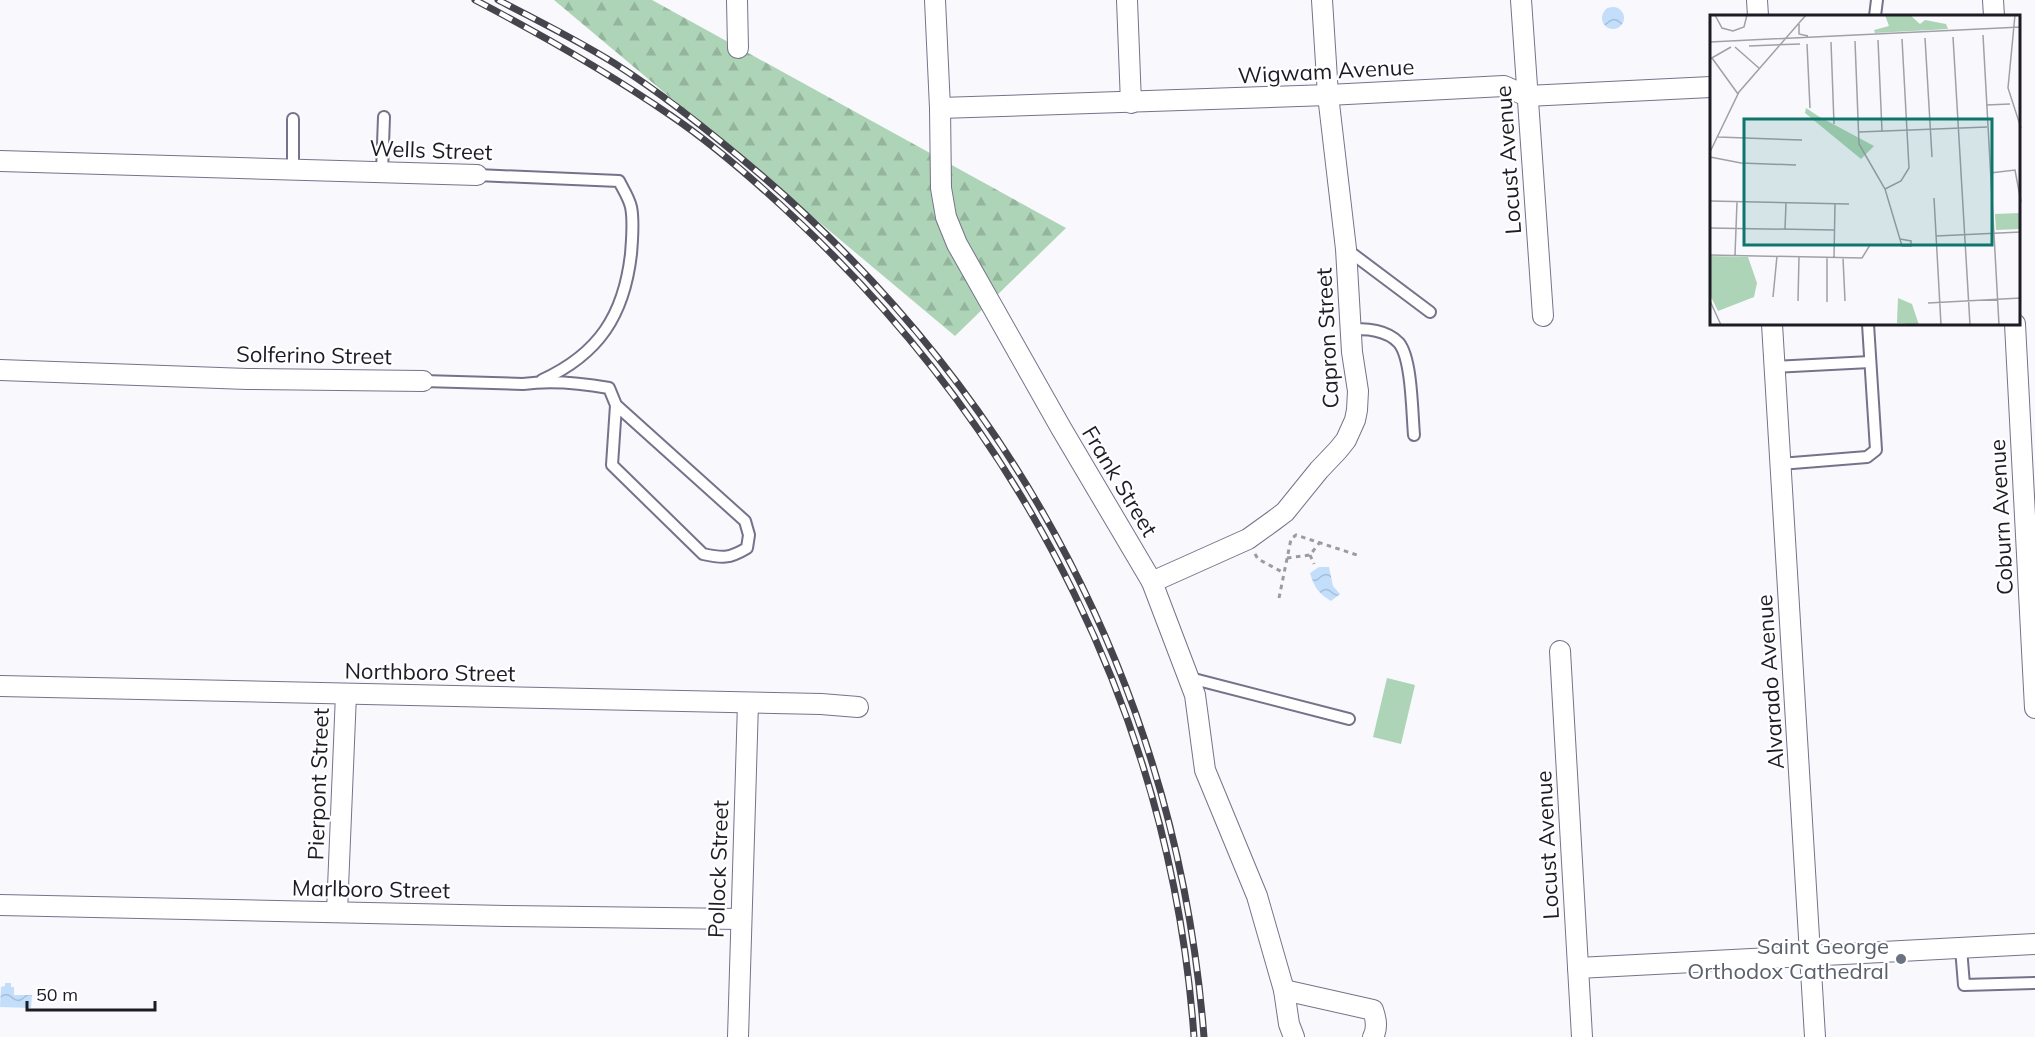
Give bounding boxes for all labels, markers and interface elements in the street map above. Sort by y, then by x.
inset map [1710,15,2020,326]
street label: Wigwam Avenue [1237,52,1415,90]
street label: Locust Avenue [1489,85,1527,235]
street label: Wells Street [369,134,493,166]
street label: Capron Street [1309,267,1345,409]
street label: Solferino Street [236,340,392,370]
street label: Frank Street [1076,421,1164,542]
street label: Coburn Avenue [1983,438,2019,596]
street label: Alvarado Avenue [1750,594,1790,770]
street label: Northboro Street [344,657,516,687]
street label: Pierpont Street [301,707,335,861]
street label: Locust Avenue [1529,770,1565,920]
street label: Pollock Street [702,799,734,939]
street label: Marlboro Street [292,874,451,904]
place label: Saint George Orthodox Cathedral [1687,932,1889,985]
marker: Saint George Orthodox Cathedral [1894,952,1908,966]
scale bar [27,974,154,1012]
text: 50 m [36,983,78,1006]

